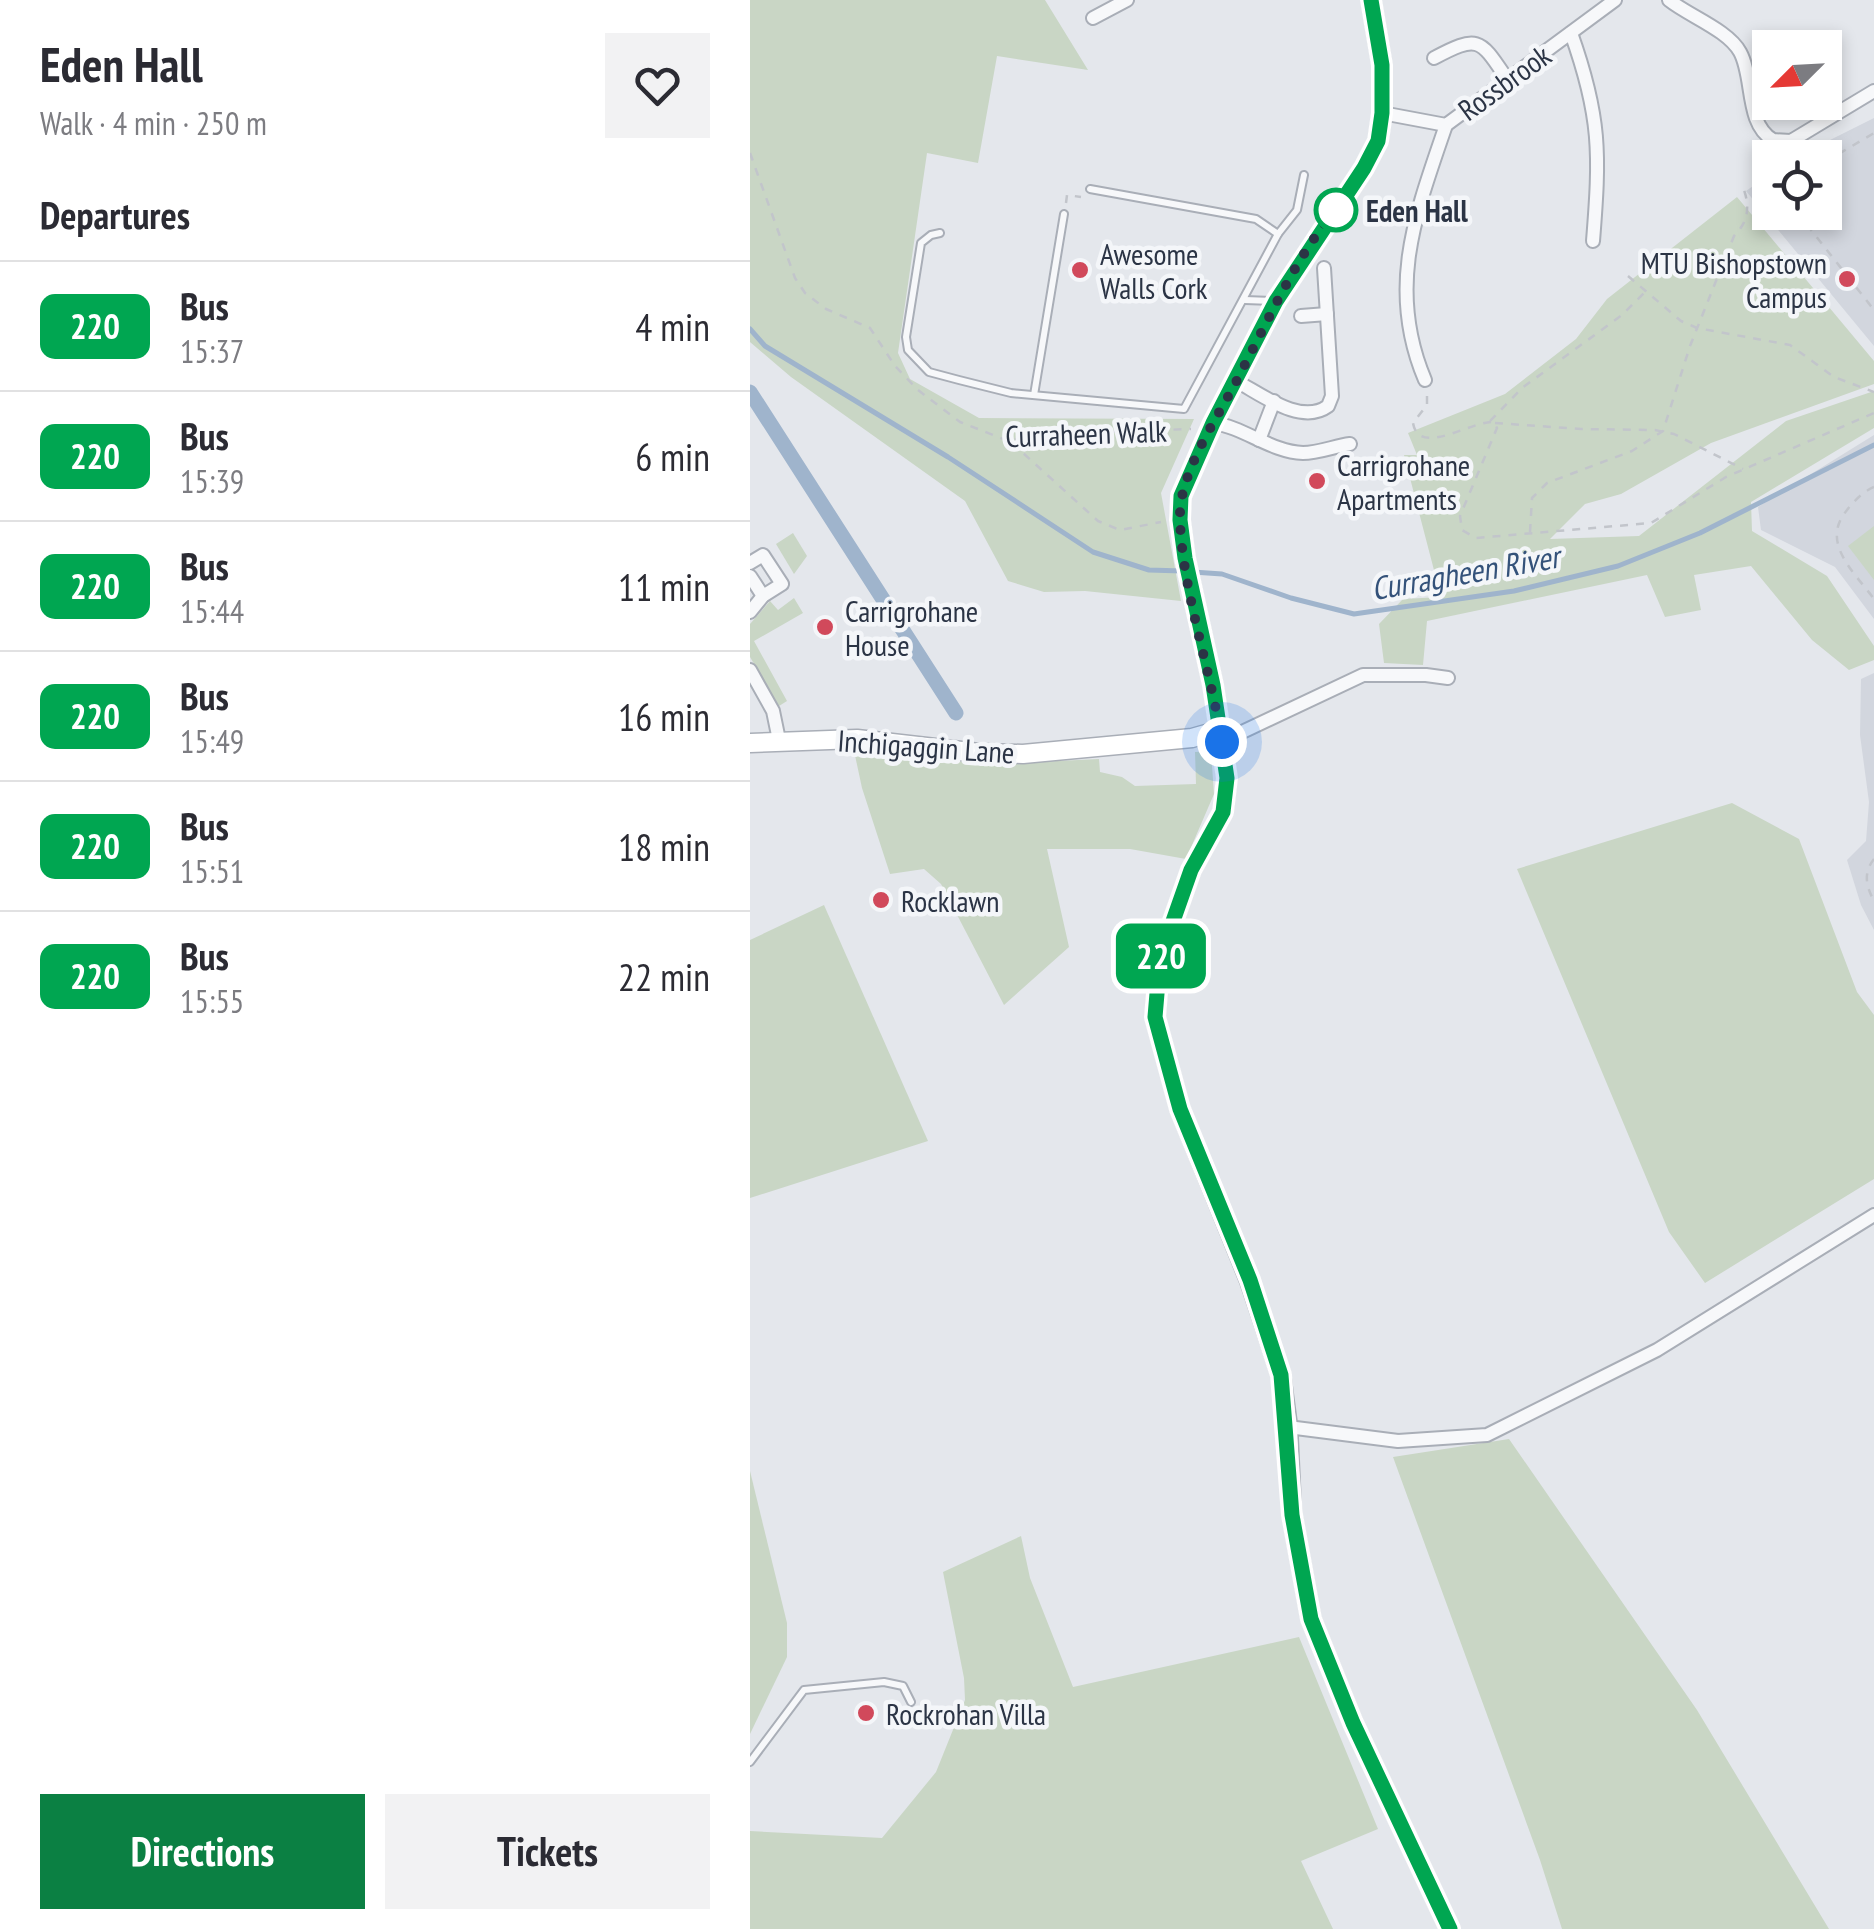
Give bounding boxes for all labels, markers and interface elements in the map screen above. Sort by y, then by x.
north arrow [1752,30,1842,120]
map controls [1752,30,1842,230]
text: Eden Hall [40,33,203,95]
button: heart [605,33,710,138]
street label: Rossbrook [1450,35,1558,129]
text: Walk · 4 min · 250 m [40,102,267,144]
button: locate [1752,140,1842,230]
marker: Eden Hall [1315,189,1357,231]
text: Departures [40,190,190,239]
place label: Eden Hall [1366,191,1468,230]
place label: Awesome Walls Cork [1100,234,1208,307]
place label: MTU Bishopstown Campus [1641,243,1827,316]
marker: Awesome Walls Cork [1069,259,1091,281]
marker: MTU Bishopstown Campus [1836,268,1858,290]
text: Bus [180,281,229,330]
text: 4 min [635,302,710,351]
text: 220 [70,303,120,349]
text: 15:37 [180,330,244,372]
text: Bus [180,411,229,460]
street label: Curraheen Walk [1005,411,1168,455]
text: 6 min [635,432,710,481]
text: 220 [70,433,120,479]
place label: Carrigrohane Apartments [1337,445,1470,518]
text: 15:39 [180,460,244,502]
marker: Carrigrohane Apartments [1306,470,1328,492]
water label: Curragheen River [1368,534,1566,609]
text: Bus [180,541,229,590]
text: 11 min [618,562,710,611]
text: 220 [70,563,120,609]
text: 15:44 [180,590,244,632]
place label: Carrigrohane House [845,591,978,664]
marker: Carrigrohane House [814,616,836,638]
text: Bus [180,671,229,720]
text: 16 min [618,692,710,741]
text: 220 [70,693,120,739]
your location [1197,717,1247,767]
text: 15:49 [180,720,244,762]
street label: Inchigaggin Lane [836,720,1016,772]
text: Bus [180,801,229,850]
text: 18 min [618,822,710,871]
text: 220 [70,823,120,869]
text: 15:51 [180,850,244,892]
place label: Rocklawn [901,881,999,920]
marker: Rocklawn [870,889,892,911]
line badge: 220 [1104,924,1218,988]
text: Bus [180,931,229,980]
text: 220 [1136,933,1186,979]
text: 22 min [618,952,710,1001]
text: 220 [70,953,120,999]
text: 15:55 [180,980,244,1022]
place label: Rockrohan Villa [886,1694,1046,1733]
marker: Rockrohan Villa [855,1702,877,1724]
button: Directions [40,1794,365,1909]
button: Tickets [385,1794,710,1909]

